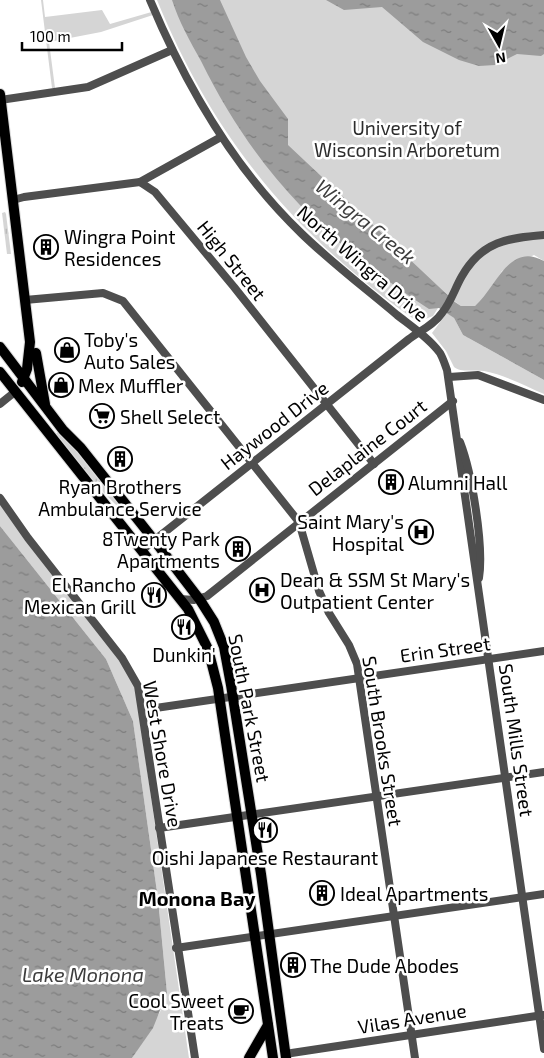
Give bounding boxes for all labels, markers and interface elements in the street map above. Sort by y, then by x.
scale bar [22,20,122,52]
north arrow [474,20,524,70]
text: 100 m [30,27,71,45]
text: N [495,49,507,67]
park label: University of Wisconsin Arboretum [314,116,500,161]
water label: Wingra Creek [311,173,421,269]
street label: North Wingra Drive [293,200,433,326]
street label: High Street [193,215,271,305]
place label: Wingra Point Residences [64,225,176,270]
building icon: Wingra Point Residences [33,234,59,260]
place label: Toby's Auto Sales [84,328,176,373]
shop icon: Toby's Auto Sales [54,337,80,363]
shop icon: Mex Muffler [48,372,74,398]
place label: Mex Muffler [78,374,184,397]
street label: Haywood Drive [215,376,333,474]
street label: Delaplaine Court [303,394,431,500]
supermarket icon: Shell Select [89,403,115,429]
place label: Shell Select [120,405,220,428]
building icon: Ryan Brothers Ambulance Service [107,446,133,472]
building icon: Alumni Hall [378,469,404,495]
place label: Alumni Hall [408,471,508,494]
place label: Ryan Brothers Ambulance Service [38,475,202,520]
place label: Saint Mary's Hospital [297,510,404,555]
hospital icon: Saint Mary's Hospital [408,519,434,545]
place label: 8Twenty Park Apartments [102,527,220,572]
building icon: 8Twenty Park Apartments [225,536,251,562]
place label: Dean & SSM St Mary's Outpatient Center [280,568,470,613]
place label: El Rancho Mexican Grill [24,573,136,618]
hospital icon: Dean & SSM St Mary's Outpatient Center [249,577,275,603]
restaurant icon: El Rancho Mexican Grill [141,582,167,608]
restaurant icon: Dunkin' [171,614,197,640]
street label: Erin Street [398,631,492,667]
street label: South Park Street [224,632,276,784]
place label: Dunkin' [152,643,216,666]
street label: South Brooks Street [358,654,408,828]
street label: South Mills Street [495,662,539,818]
street label: West Shore Drive [139,679,187,829]
restaurant icon: Oishi Japanese Restaurant [252,817,278,843]
place label: Oishi Japanese Restaurant [152,846,378,869]
building icon: Ideal Apartments [309,880,335,906]
place label: Ideal Apartments [340,882,488,905]
district label: Monona Bay [138,886,256,911]
building icon: The Dude Abodes [280,952,306,978]
place label: The Dude Abodes [310,954,459,977]
water label: Lake Monona [22,962,144,986]
place label: Cool Sweet Treats [128,989,224,1034]
cafe icon: Cool Sweet Treats [228,998,254,1024]
street label: Vilas Avenue [356,998,468,1038]

